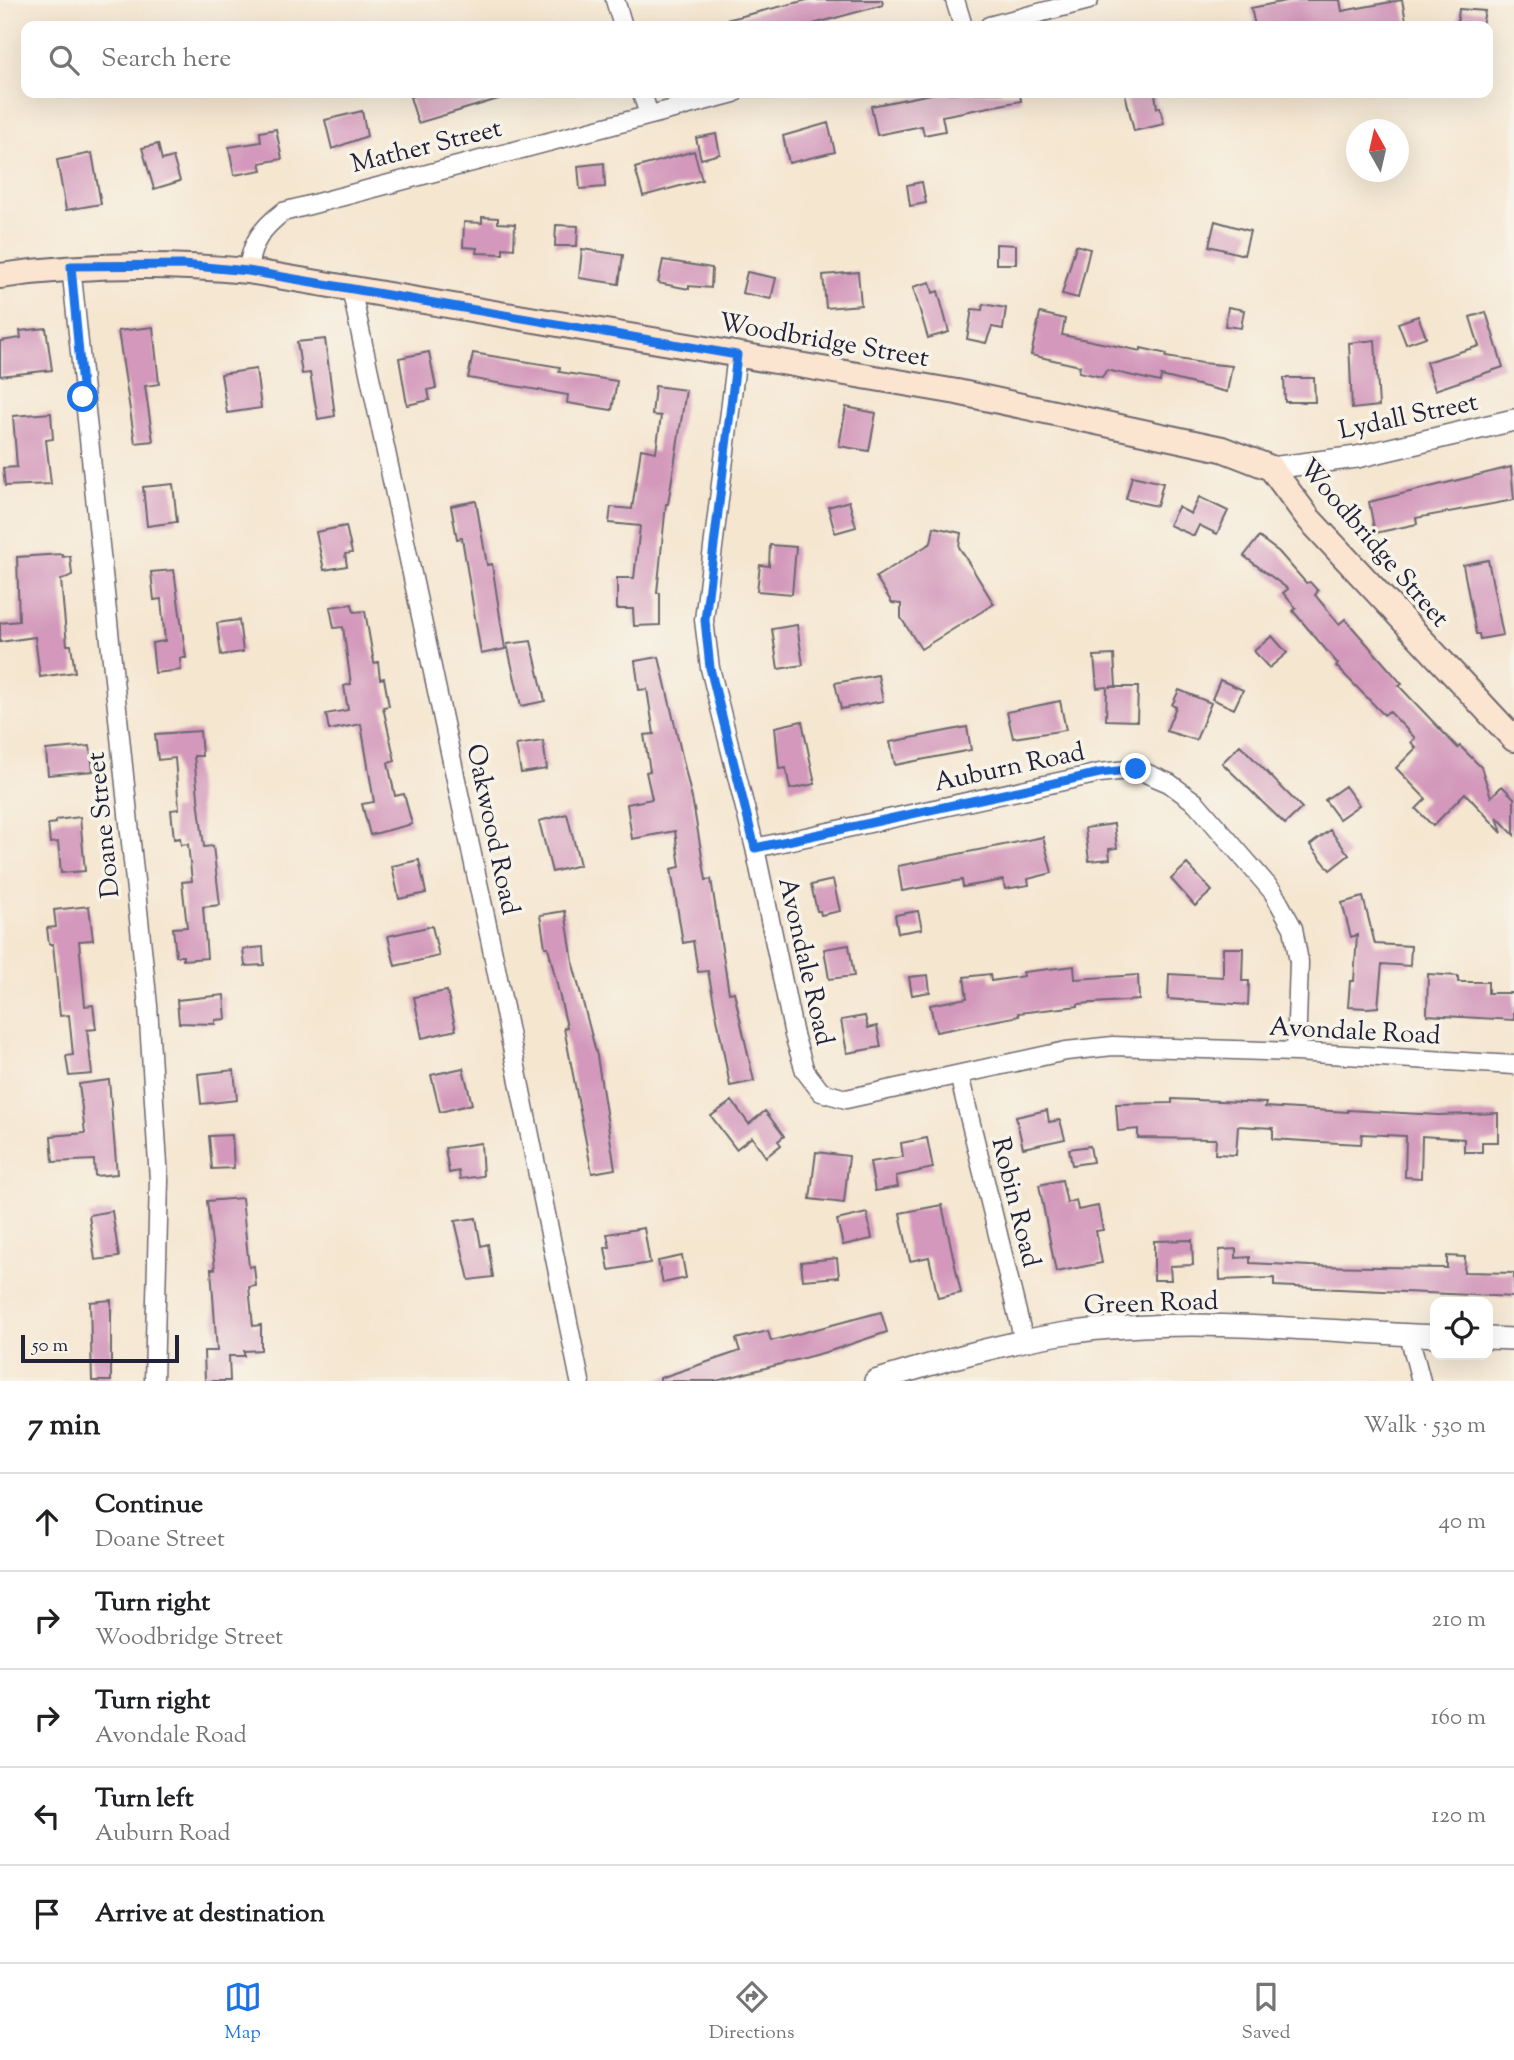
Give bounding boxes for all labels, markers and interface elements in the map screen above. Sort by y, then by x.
search box [21,21,1493,98]
icon: search [45,41,83,79]
text: Search here [101,41,231,78]
street label: Mather Street [347,111,506,184]
north arrow [1346,119,1409,182]
street label: Woodbridge Street [716,305,932,378]
route start [67,381,98,412]
street label: Lydall Street [1336,385,1482,450]
street label: Woodbridge Street [1289,451,1457,636]
street label: Auburn Road [931,734,1089,802]
street label: Oakwood Road [455,741,528,919]
street label: Doane Street [78,750,131,900]
route end [1120,753,1151,784]
street label: Avondale Road [767,874,842,1050]
street label: Avondale Road [1268,1010,1442,1055]
street label: Robin Road [981,1134,1049,1272]
street label: Green Road [1083,1284,1219,1325]
map controls [1430,1297,1493,1360]
button: locate [1430,1297,1493,1360]
scale bar [21,1332,178,1364]
text: 50 m [32,1333,68,1360]
text: 7 min [28,1405,100,1448]
text: Walk · 530 m [1363,1410,1486,1443]
text: Continue [95,1487,203,1524]
icon: ahead [28,1503,66,1541]
text: 40 m [1439,1506,1486,1539]
text: Doane Street [95,1524,225,1557]
text: Turn right [95,1585,210,1622]
icon: right [28,1601,66,1639]
text: 210 m [1432,1604,1486,1637]
text: Woodbridge Street [95,1622,283,1655]
text: Turn right [95,1683,210,1720]
icon: right [28,1699,66,1737]
text: 160 m [1431,1702,1486,1735]
text: Avondale Road [95,1720,247,1753]
text: Turn left [95,1781,194,1818]
icon: left [28,1797,66,1835]
text: 120 m [1431,1800,1486,1833]
text: Auburn Road [95,1818,231,1851]
icon: arrive [28,1895,66,1933]
text: Arrive at destination [95,1896,325,1933]
tab: Map [224,1978,262,2047]
tab: Directions [709,1978,794,2047]
tab: Saved [1242,1978,1290,2047]

